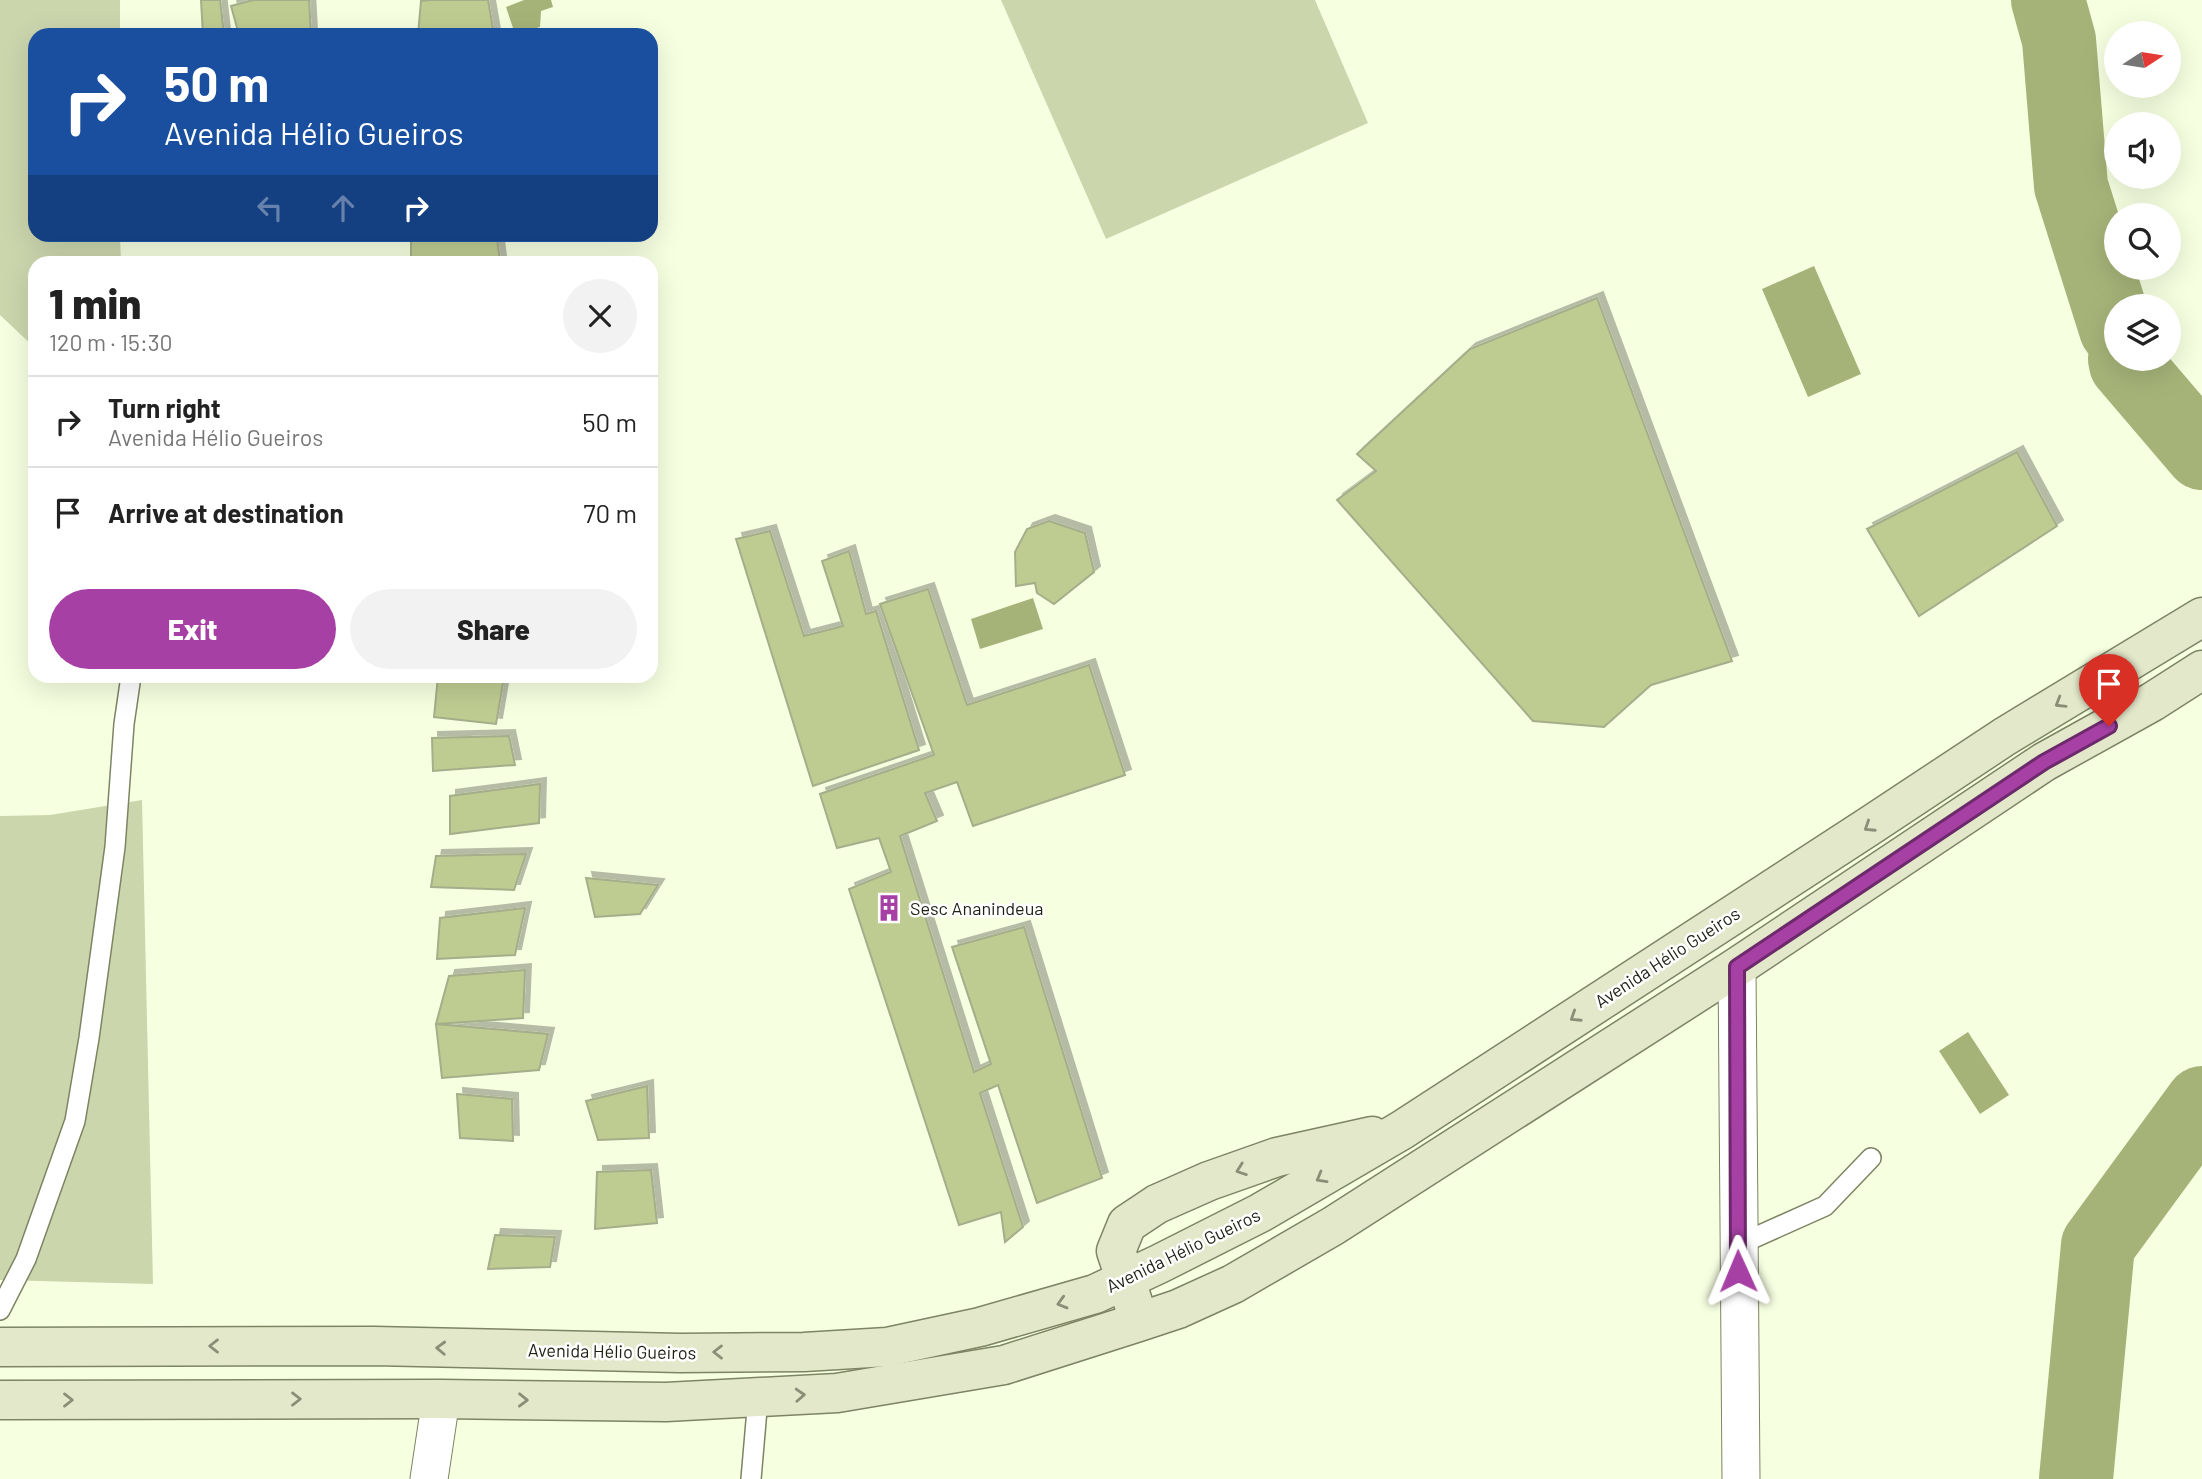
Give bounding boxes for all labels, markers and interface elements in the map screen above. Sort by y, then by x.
north arrow [2104,21,2180,98]
map controls [2104,21,2181,371]
text: 50 m [164,53,269,112]
icon: right [49,56,140,147]
button: sound [2104,112,2181,189]
text: Avenida Hélio Gueiros [164,113,464,151]
icon: left [251,189,289,227]
icon: ahead [324,189,362,227]
icon: right [397,189,435,227]
button: search [2104,203,2181,280]
text: 1 min [49,277,141,327]
button: close [563,279,637,353]
button: layers [2104,294,2181,371]
text: 120 m · 15:30 [49,328,173,356]
text: Turn right [108,392,221,423]
icon: right [49,403,87,441]
text: 50 m [582,406,637,437]
text: Avenida Hélio Gueiros [108,423,323,451]
icon: arrive [49,494,87,532]
text: Arrive at destination [108,497,344,528]
text: 70 m [583,497,637,528]
button: Exit [49,589,336,669]
button: Share [350,589,637,669]
pin [2079,654,2139,726]
icon: arrive [2090,665,2128,703]
one-way arrow [2054,695,2067,708]
one-way arrow [1864,819,1877,831]
building icon: Sesc Ananindeua [874,893,904,923]
place label: Sesc Ananindeua [910,897,1044,919]
street label: Avenida Hélio Gueiros [1590,902,1744,1012]
one-way arrow [1570,1009,1583,1021]
one-way arrow [1235,1162,1247,1176]
one-way arrow [1315,1170,1328,1183]
street label: Avenida Hélio Gueiros [1102,1203,1264,1297]
position arrow [1701,1234,1775,1308]
one-way arrow [1057,1295,1069,1310]
one-way arrow [208,1338,219,1354]
street label: Avenida Hélio Gueiros [528,1339,696,1363]
one-way arrow [436,1340,447,1355]
one-way arrow [712,1344,723,1360]
one-way arrow [794,1388,805,1403]
one-way arrow [291,1391,301,1407]
one-way arrow [63,1392,74,1408]
one-way arrow [518,1392,529,1408]

